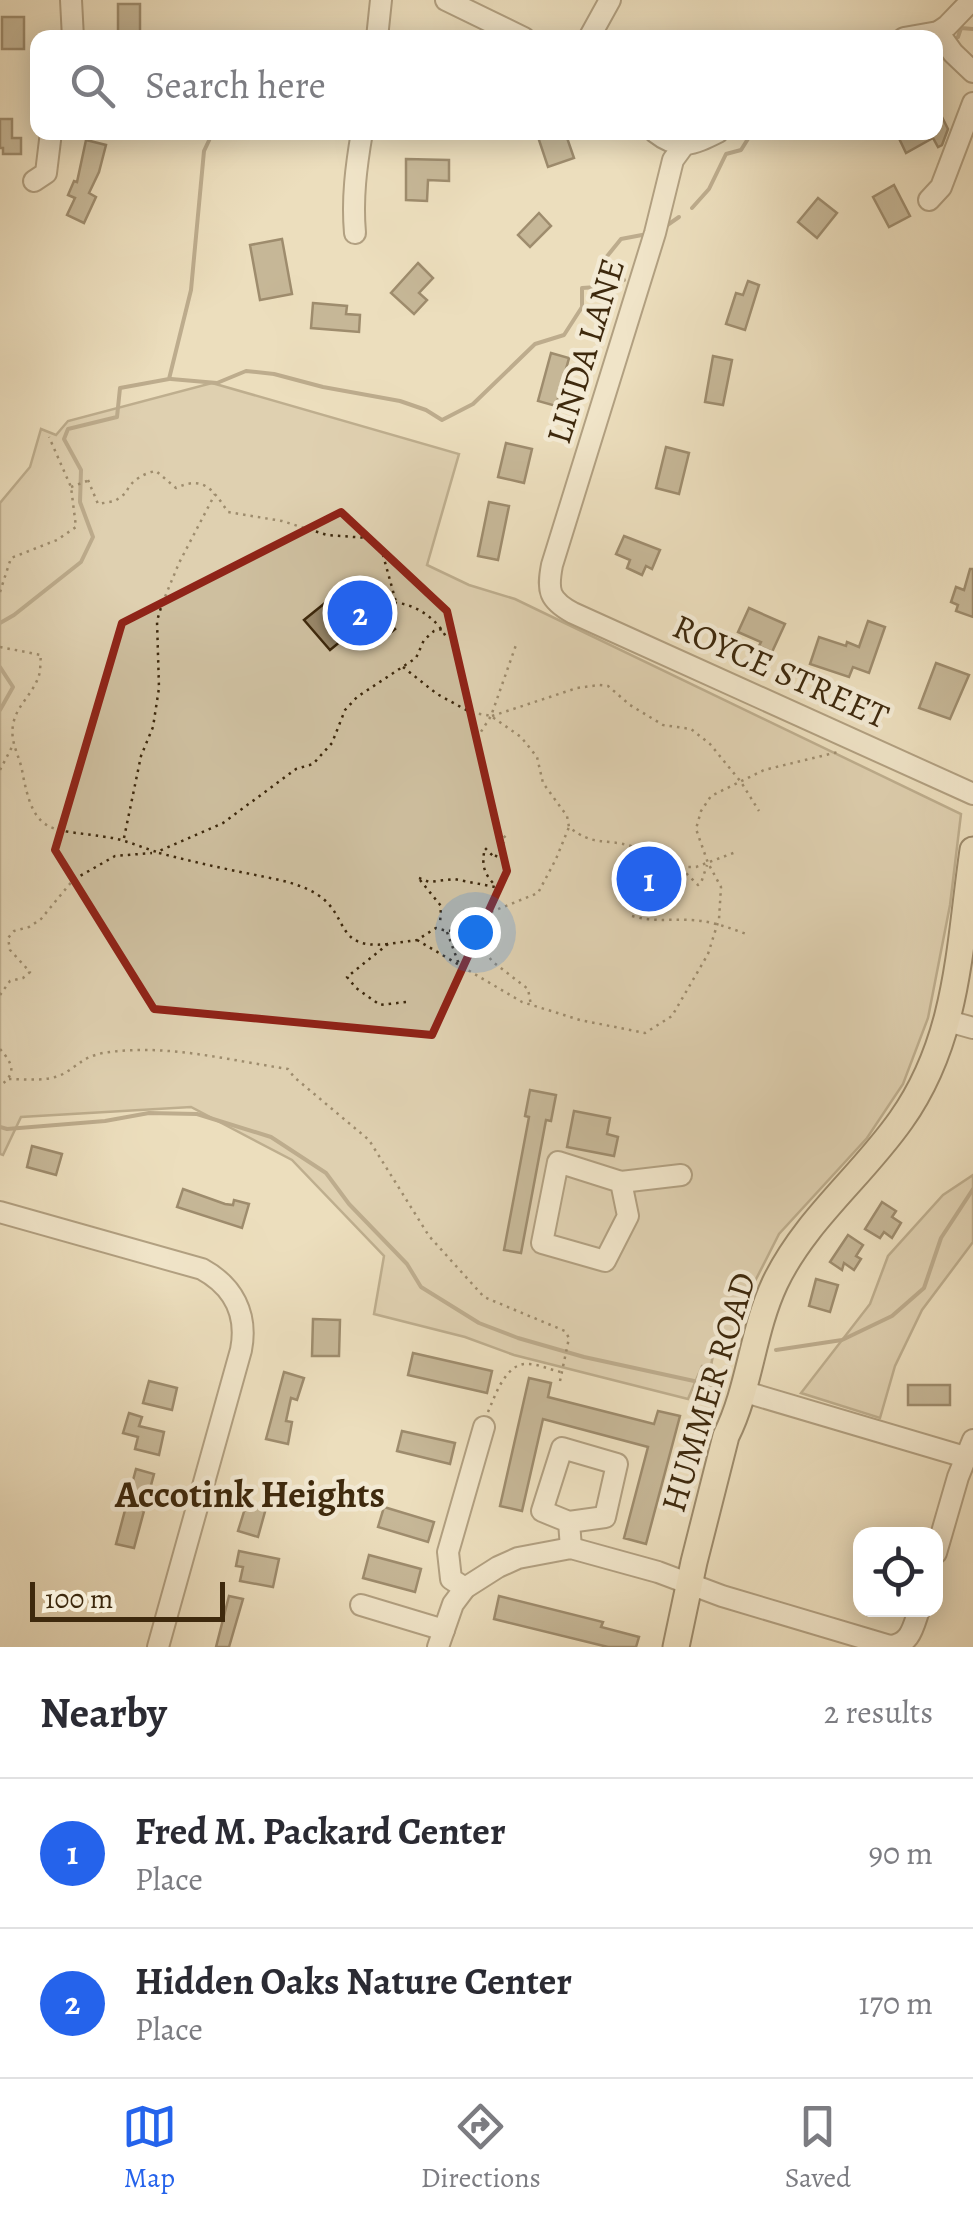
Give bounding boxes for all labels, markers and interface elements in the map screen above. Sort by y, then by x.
search box [30,30,943,140]
icon: search [65,58,120,113]
text: Search here [145,59,326,111]
street label: LINDA LANE [534,252,636,450]
pin: 2 [328,576,392,650]
street label: ROYCE STREET [665,602,897,740]
pin: 1 [616,842,682,916]
your location [450,907,501,958]
street label: HUMMER ROAD [649,1266,767,1518]
district label: Accotink Heights [114,1468,385,1520]
map controls [853,1527,943,1617]
button: locate [853,1527,943,1617]
scale bar [30,1577,225,1622]
text: 100 m [45,1580,113,1618]
text: Nearby [40,1684,167,1741]
text: 2 results [824,1690,933,1734]
text: Fred M. Packard Center [135,1805,506,1857]
text: 1 [67,1831,78,1875]
text: 90 m [868,1831,933,1875]
text: Place [135,1857,203,1901]
text: Hidden Oaks Nature Center [135,1955,572,2007]
text: 2 [65,1981,80,2025]
text: 170 m [859,1981,933,2025]
text: Place [135,2007,203,2051]
tab: Map [122,2099,177,2197]
tab: Directions [421,2099,541,2197]
tab: Saved [785,2099,851,2197]

